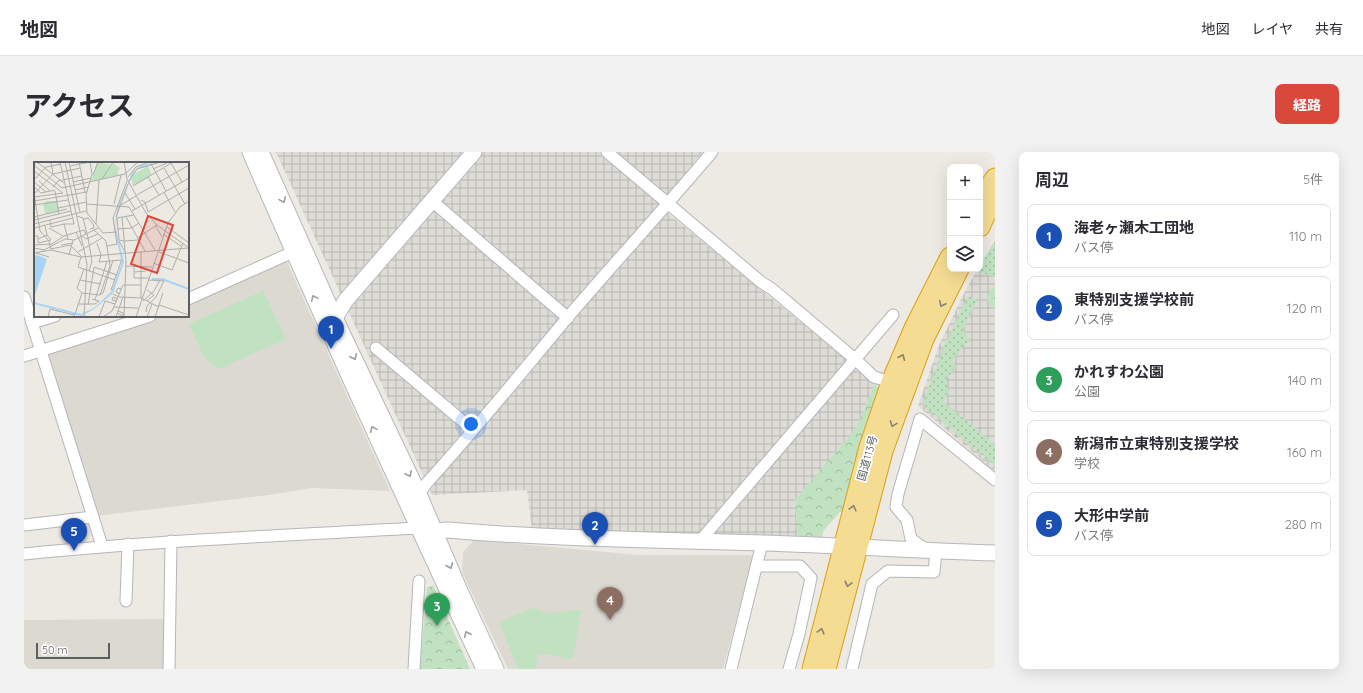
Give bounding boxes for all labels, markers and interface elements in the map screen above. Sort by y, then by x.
text: 地図 [20,17,58,41]
text: 地図 [1201,20,1229,38]
text: レイヤ [1251,20,1293,38]
text: 共有 [1315,20,1343,38]
button: 経路 [1275,84,1339,124]
text: アクセス [24,88,135,123]
inset map [34,162,189,317]
map controls [947,164,983,272]
button: + [947,164,983,200]
text: 周辺 [1035,169,1069,190]
text: 5件 [1303,171,1323,187]
one-way arrow [278,197,286,204]
button: − [947,200,983,236]
text: 海老ヶ瀬木工団地 [1074,218,1194,237]
text: 1 [1046,228,1052,244]
text: 110 m [1289,228,1322,244]
button: layers [947,236,983,272]
text: バス停 [1074,239,1113,255]
text: 東特別支援学校前 [1074,290,1194,309]
one-way arrow [311,294,319,302]
one-way arrow [939,300,947,307]
text: 2 [1045,300,1053,316]
text: 120 m [1287,300,1322,316]
text: バス停 [1074,311,1113,327]
pin: 1 [318,316,344,349]
one-way arrow [349,353,357,360]
one-way arrow [897,354,905,361]
text: かれすわ公園 [1074,362,1164,381]
text: 3 [1046,372,1052,388]
text: 140 m [1287,372,1322,388]
text: 公園 [1074,383,1100,399]
your location [461,414,481,434]
one-way arrow [889,421,897,428]
one-way arrow [370,426,378,433]
street label: 国道113号 [854,434,880,482]
text: 新潟市立東特別支援学校 [1074,434,1239,453]
text: 4 [1045,444,1053,460]
text: 160 m [1287,444,1322,460]
text: 学校 [1074,455,1100,471]
one-way arrow [404,470,412,478]
one-way arrow [849,504,857,511]
text: 大形中学前 [1074,506,1149,525]
pin: 2 [582,512,608,545]
text: 5 [1045,516,1053,532]
text: 280 m [1285,516,1322,532]
pin: 5 [61,518,87,551]
text: バス停 [1074,527,1113,543]
one-way arrow [445,562,453,570]
one-way arrow [844,580,853,587]
pin: 4 [597,587,623,620]
pin: 3 [424,593,450,626]
one-way arrow [816,628,825,635]
one-way arrow [464,630,472,638]
scale bar [36,641,110,660]
text: 50 m [42,643,68,657]

